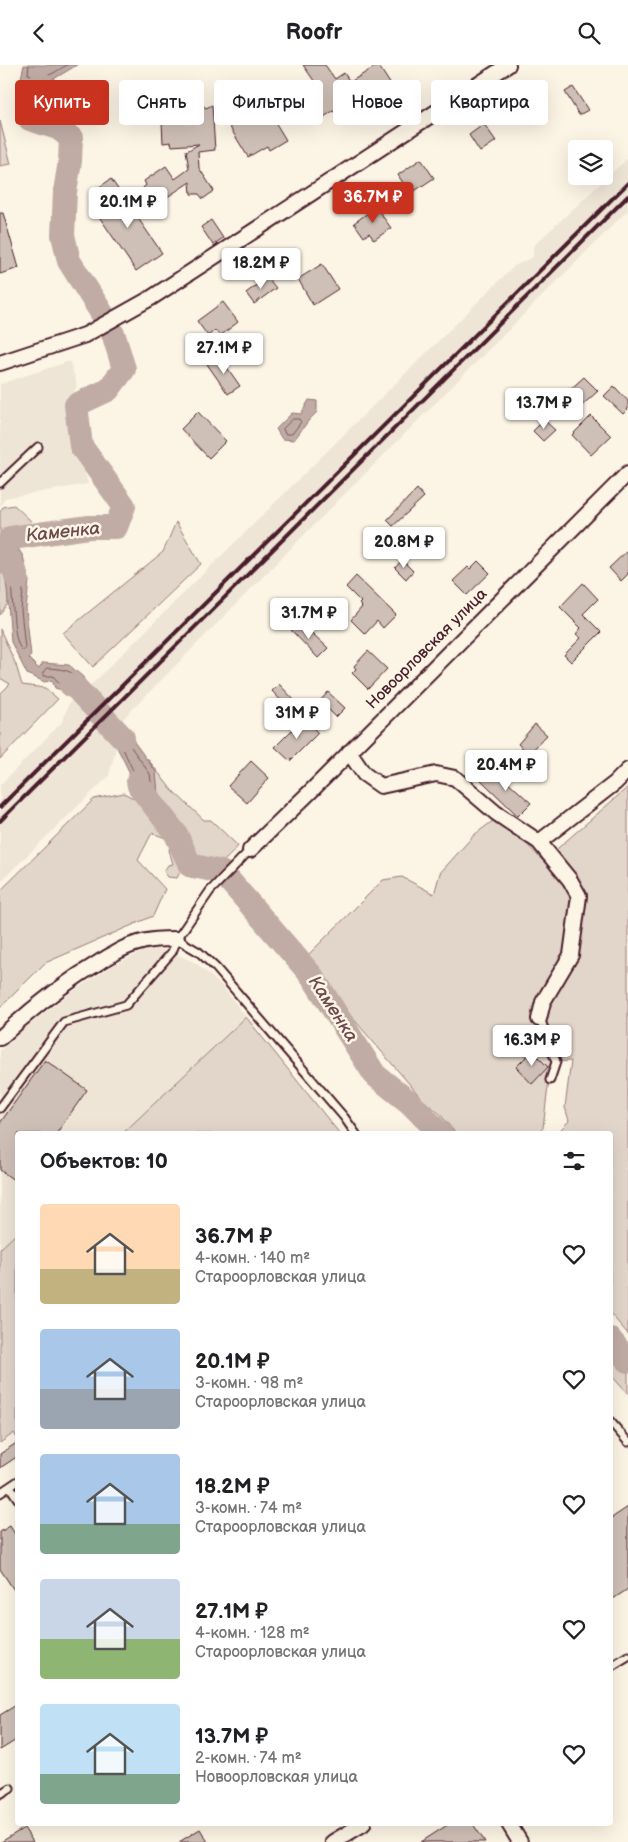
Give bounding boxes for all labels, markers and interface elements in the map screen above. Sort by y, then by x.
icon: back [25,19,53,47]
text: Roofr [286,19,342,46]
icon: search [575,19,603,47]
chip: Купить [15,80,109,125]
chip: Снять [119,80,204,125]
chip: Фильтры [214,80,323,125]
chip: Новое [333,80,421,125]
chip: Квартира [431,80,548,125]
map controls [568,140,613,185]
button: layers [568,140,613,185]
pin: 36.7M ₽ [327,181,419,224]
pin: 20.1M ₽ [82,186,174,229]
text: 36.7M ₽ [344,188,402,207]
text: 20.1M ₽ [100,193,156,212]
pin: 18.2M ₽ [215,247,307,290]
text: 18.2M ₽ [233,254,289,273]
pin: 27.1M ₽ [178,333,270,375]
text: 27.1M ₽ [196,339,252,358]
pin: 13.7M ₽ [498,387,590,430]
text: 13.7M ₽ [516,394,572,413]
water label: Каменка [25,518,101,546]
pin: 20.8M ₽ [358,527,450,569]
text: 20.8M ₽ [374,533,434,552]
street label: Новоорловская улица [363,584,492,713]
pin: 31.7M ₽ [263,597,355,640]
text: 31.7M ₽ [281,604,337,623]
pin: 31M ₽ [262,697,332,740]
text: 31M ₽ [275,704,319,723]
pin: 20.4M ₽ [460,749,552,792]
text: 20.4M ₽ [476,756,536,775]
water label: Каменка [304,972,362,1046]
pin: 16.3M ₽ [486,1025,578,1067]
text: 16.3M ₽ [504,1031,560,1050]
icon: filters [560,1147,588,1175]
text: Объектов: 10 [40,1149,168,1174]
icon: home [80,1224,140,1284]
text: 36.7M ₽ [195,1224,272,1249]
icon: heart [560,1240,588,1268]
text: 4-комн. · 140 m² [195,1249,310,1268]
text: Староорловская улица [195,1268,366,1287]
icon: home [80,1349,140,1409]
text: 20.1M ₽ [195,1349,270,1374]
icon: heart [560,1365,588,1393]
text: 3-комн. · 98 m² [195,1374,303,1393]
text: Староорловская улица [195,1393,366,1412]
icon: home [80,1474,140,1534]
text: 18.2M ₽ [195,1474,270,1499]
icon: heart [560,1490,588,1518]
text: 3-комн. · 74 m² [195,1499,302,1518]
text: Староорловская улица [195,1518,366,1537]
icon: home [80,1599,140,1659]
text: 27.1M ₽ [195,1599,268,1624]
icon: heart [560,1615,588,1643]
text: 4-комн. · 128 m² [195,1624,310,1643]
text: Староорловская улица [195,1643,366,1662]
icon: home [80,1724,140,1784]
text: 13.7M ₽ [195,1724,268,1749]
icon: heart [560,1740,588,1768]
text: 2-комн. · 74 m² [195,1749,302,1768]
text: Новоорловская улица [195,1768,358,1787]

